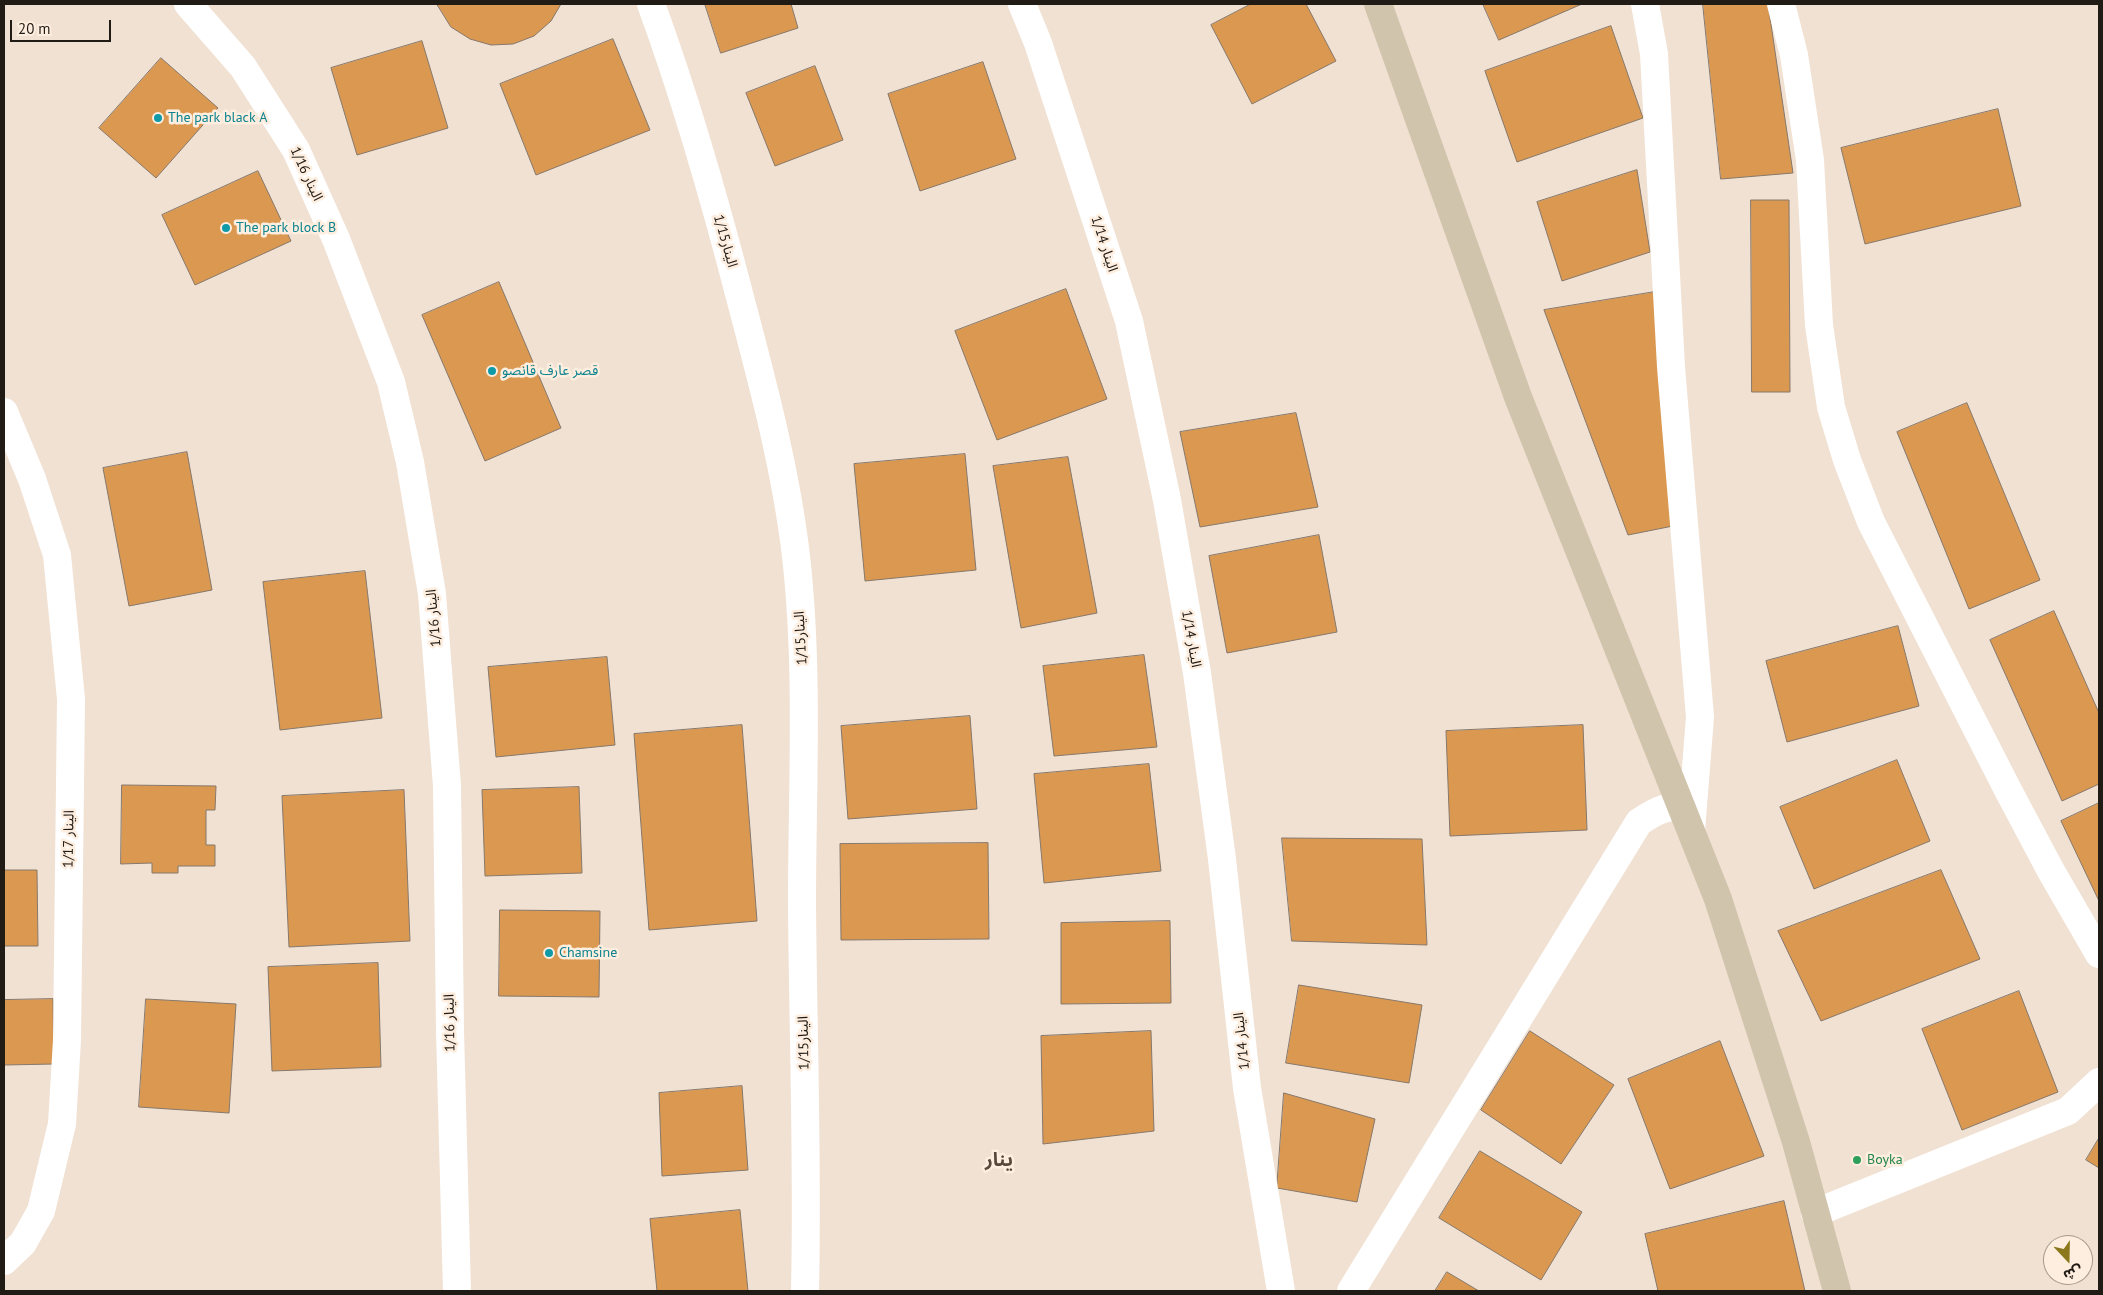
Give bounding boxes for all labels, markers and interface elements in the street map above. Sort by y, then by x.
scale bar [12,10,114,42]
text: 20 m [18,19,51,38]
place label: The park black A [168,110,268,126]
marker: The park black A [152,112,164,124]
street label: الينار 1/16 [286,144,326,204]
street label: الينار1/15 [709,213,741,269]
street label: الينار 1/14 [1087,214,1121,274]
place label: The park block B [236,220,336,236]
marker: The park block B [220,222,232,234]
place label: قصر عارف قانصو [502,363,598,379]
marker: قصر عارف قانصو [486,365,498,377]
street label: الينار 1/16 [423,588,445,648]
street label: الينار 1/14 [1178,609,1204,669]
street label: الينار1/15 [791,611,811,665]
street label: الينار 1/17 [60,810,78,868]
place label: Chamsine [559,945,617,961]
marker: Chamsine [543,947,555,959]
street label: الينار 1/16 [441,994,459,1052]
street label: الينار 1/14 [1231,1011,1253,1071]
street label: الينار1/15 [795,1016,813,1070]
district label: ينار [985,1150,1013,1172]
place label: Boyka [1867,1152,1903,1168]
marker: Boyka [1851,1154,1863,1166]
north arrow [2043,1235,2093,1285]
text: ش [2061,1261,2085,1285]

